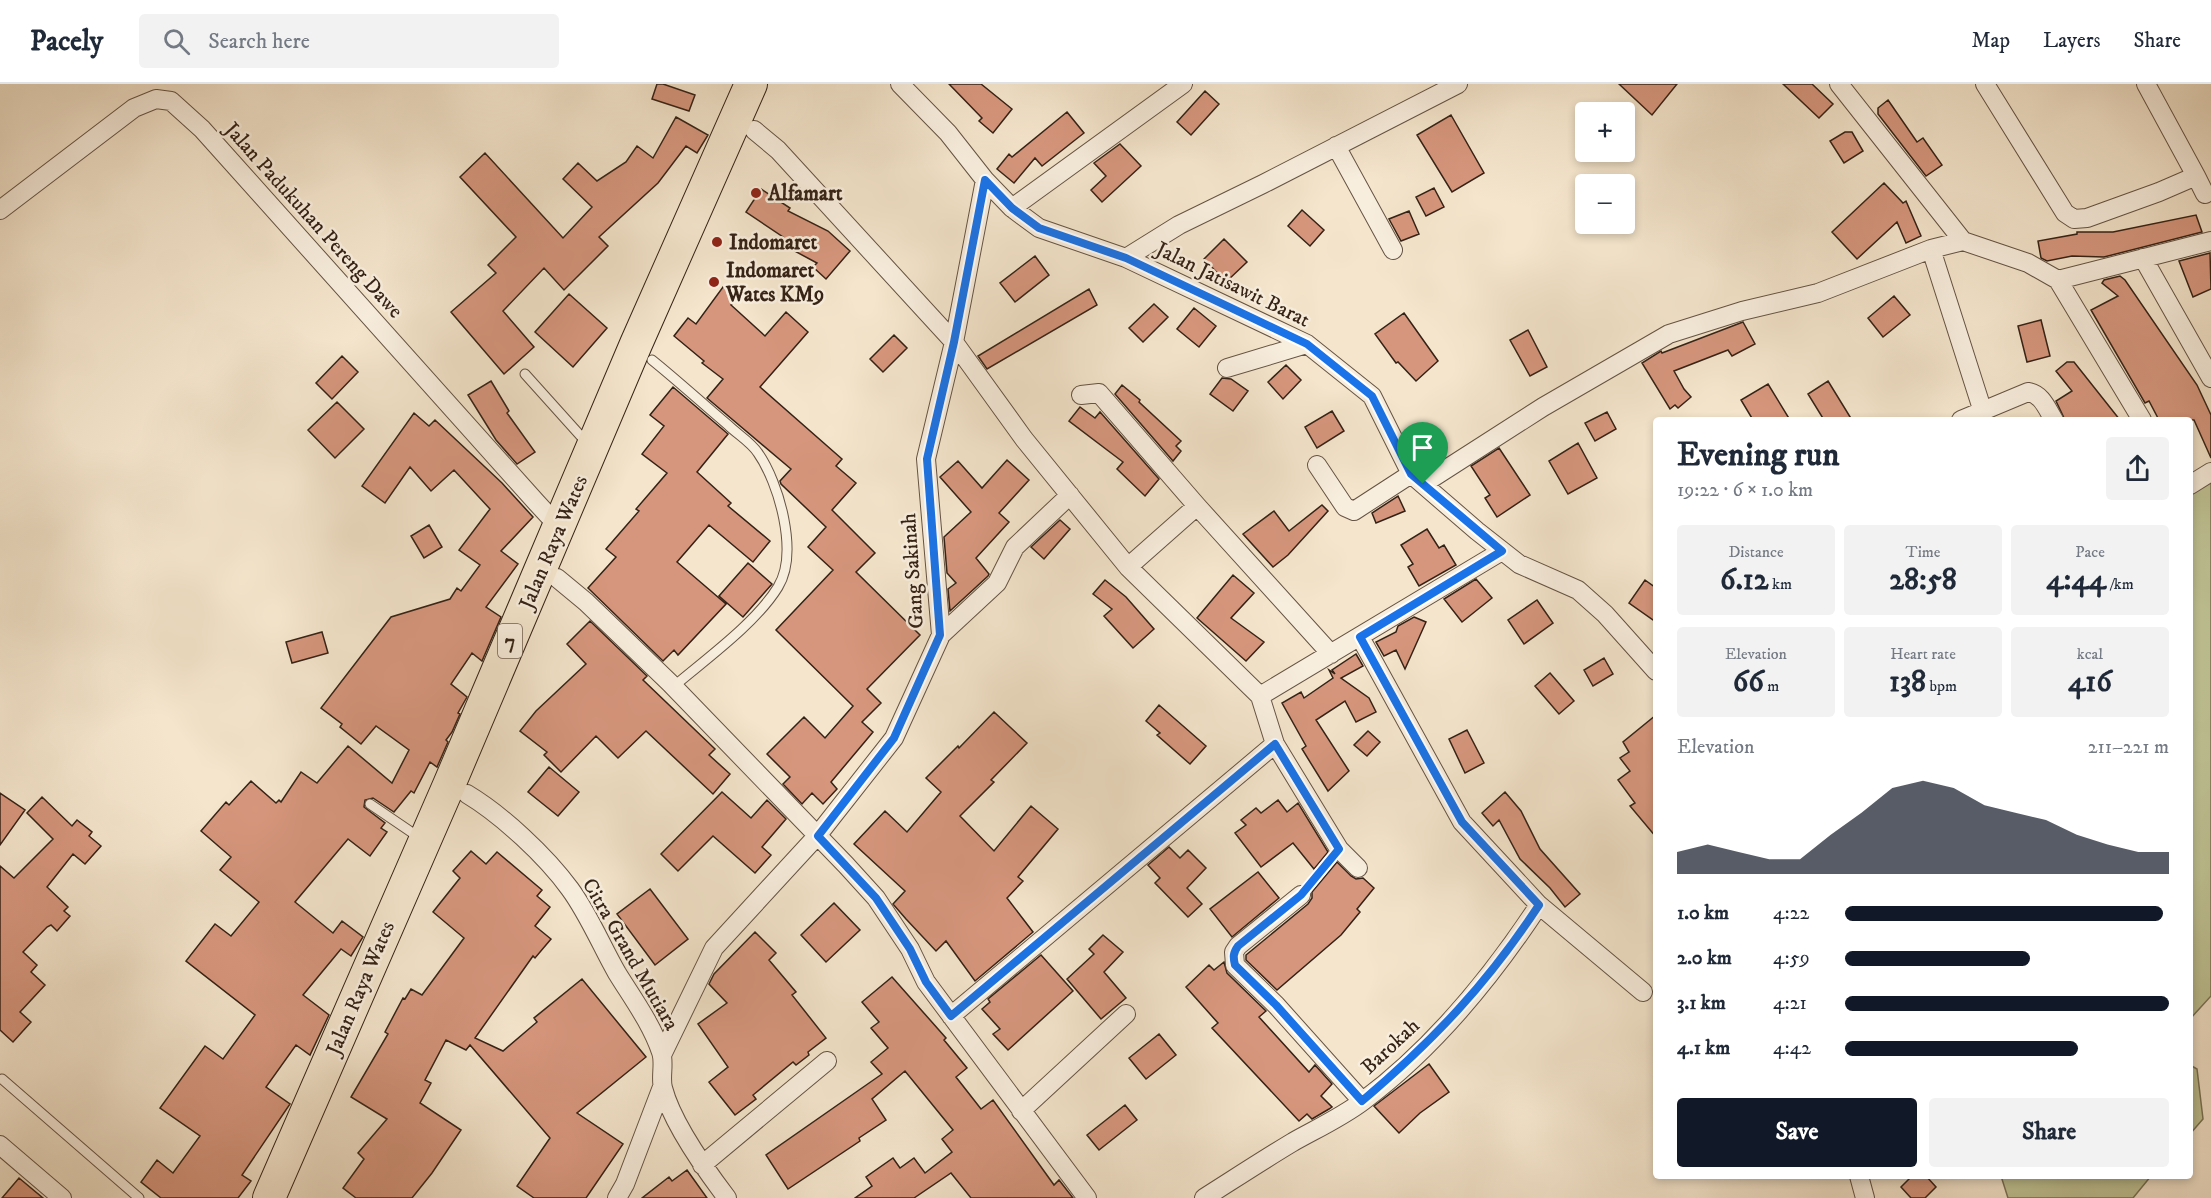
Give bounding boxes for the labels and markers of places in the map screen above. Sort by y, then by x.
place label: Alfamart [767,181,843,207]
marker: Alfamart [749,186,763,200]
place label: Indomaret [729,230,817,256]
marker: Indomaret [710,235,724,249]
place label: Indomaret Wates KM9 [725,258,824,308]
marker: Indomaret Wates KM9 [707,275,721,289]
pin [1397,422,1448,484]

